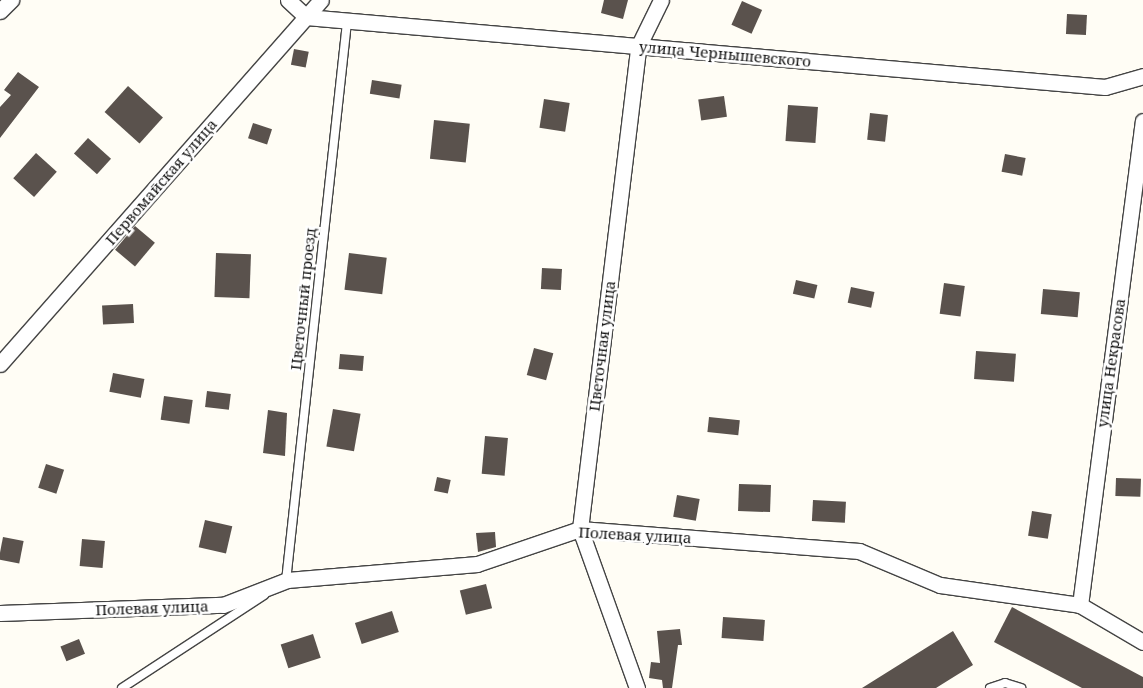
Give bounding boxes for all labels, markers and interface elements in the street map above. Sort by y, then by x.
street label: улица Чернышевского [638,38,812,70]
street label: Первомайская улица [101,115,221,249]
street label: Цветочный проезд [287,227,319,371]
street label: Цветочная улица [585,280,619,412]
street label: улица Некрасова [1093,297,1129,429]
street label: Полевая улица [578,523,692,547]
street label: Полевая улица [95,597,209,619]

